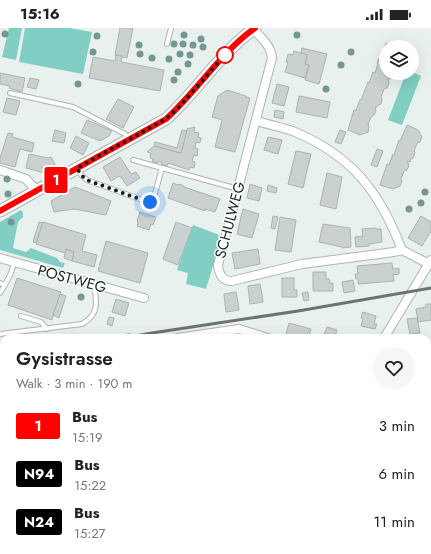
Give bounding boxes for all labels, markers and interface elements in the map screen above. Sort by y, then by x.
text: 15:16 [20,3,60,25]
map controls [379,40,419,80]
button: layers [379,40,419,80]
unlabelled marker [216,46,234,64]
line badge: 1 [43,167,69,193]
text: 1 [52,170,60,190]
street label: SCHULWEG [209,179,251,261]
your location [140,192,160,212]
street label: POSTWEG [35,259,109,299]
text: Gysistrasse [16,345,113,372]
button: heart [373,347,415,389]
text: Walk · 3 min · 190 m [16,374,132,393]
text: Bus [72,406,97,428]
text: 3 min [379,415,415,437]
text: 1 [34,416,42,436]
text: 15:19 [72,428,102,447]
text: Bus [74,454,100,476]
text: 6 min [378,463,415,485]
text: N94 [24,464,54,484]
text: 15:22 [74,476,106,495]
text: Bus [74,502,100,524]
text: 11 min [374,511,415,533]
text: N24 [24,512,54,532]
text: 15:27 [74,524,105,543]

